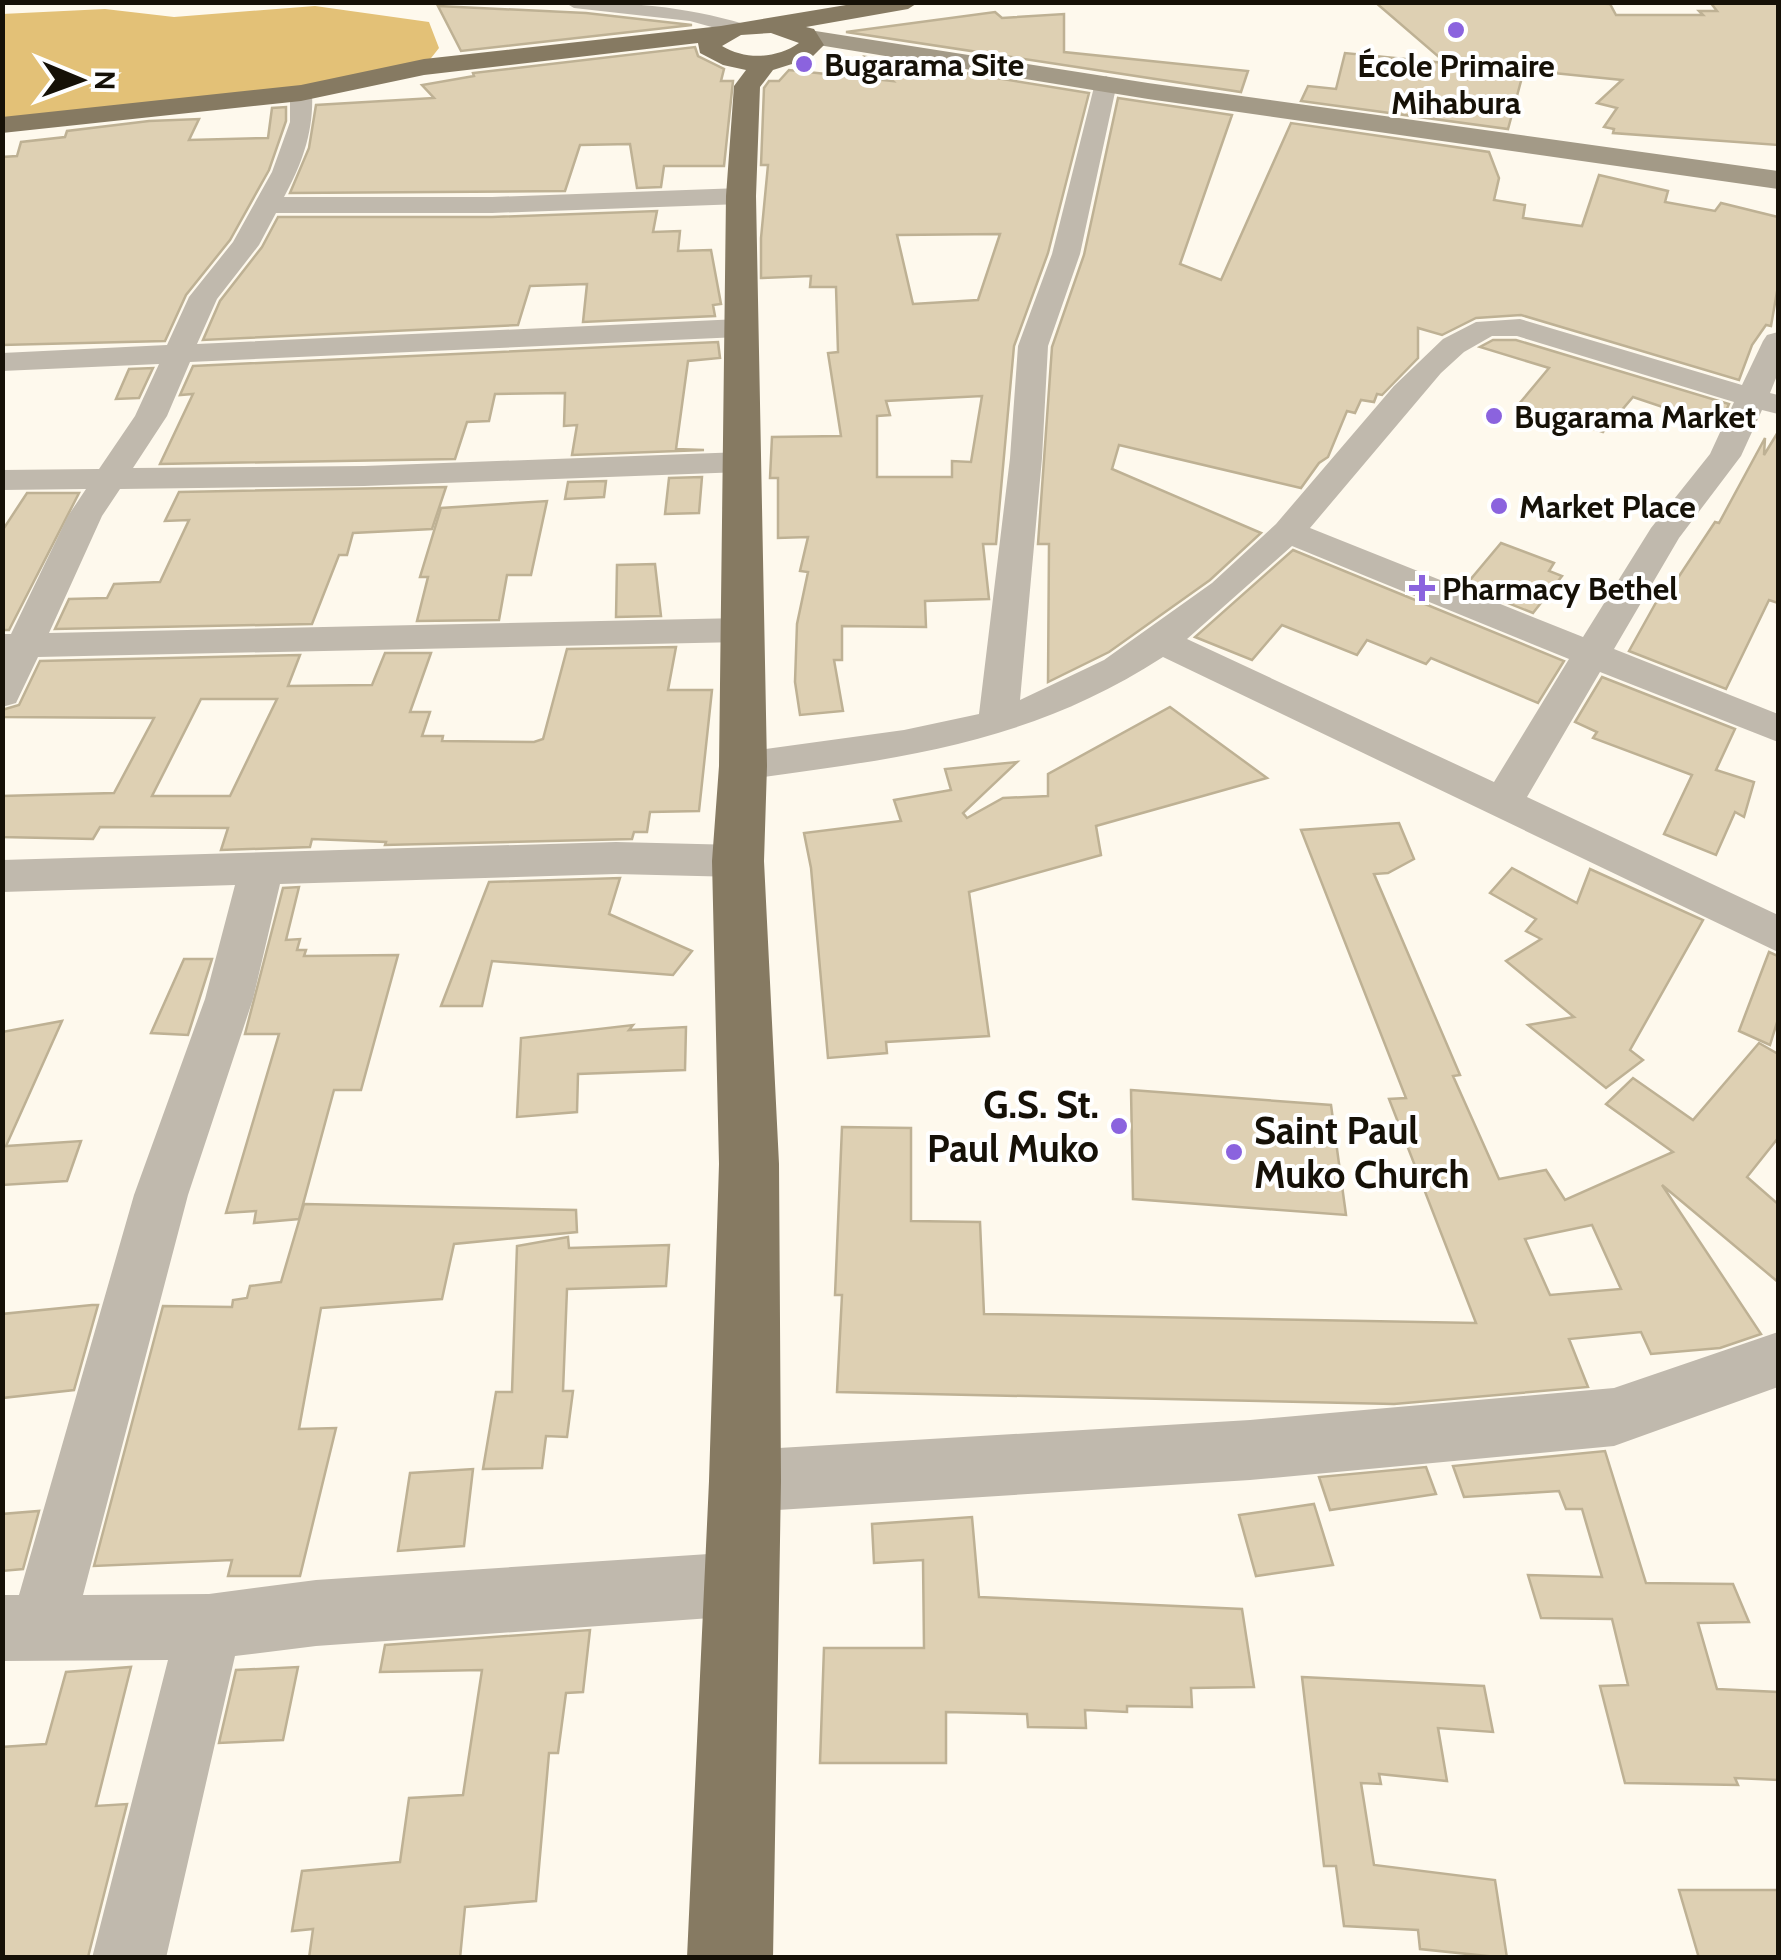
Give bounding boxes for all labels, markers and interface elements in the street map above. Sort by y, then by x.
marker: École Primaire Mihabura [1445,19,1467,41]
north arrow [30,30,130,130]
place label: Bugarama Site [824,45,1024,84]
place label: École Primaire Mihabura [1357,46,1555,122]
marker: Bugarama Site [793,53,815,75]
text: N [88,70,122,91]
place label: Bugarama Market [1514,397,1756,436]
marker: Bugarama Market [1483,405,1505,427]
place label: Market Place [1519,487,1696,526]
marker: Market Place [1488,495,1510,517]
place label: Pharmacy Bethel [1442,569,1678,608]
marker: Pharmacy Bethel [1411,577,1433,599]
place label: G.S. St. Paul Muko [927,1081,1099,1172]
place label: Saint Paul Muko Church [1254,1107,1469,1198]
marker: G.S. St. Paul Muko [1108,1115,1130,1137]
marker: Saint Paul Muko Church [1223,1141,1245,1163]

